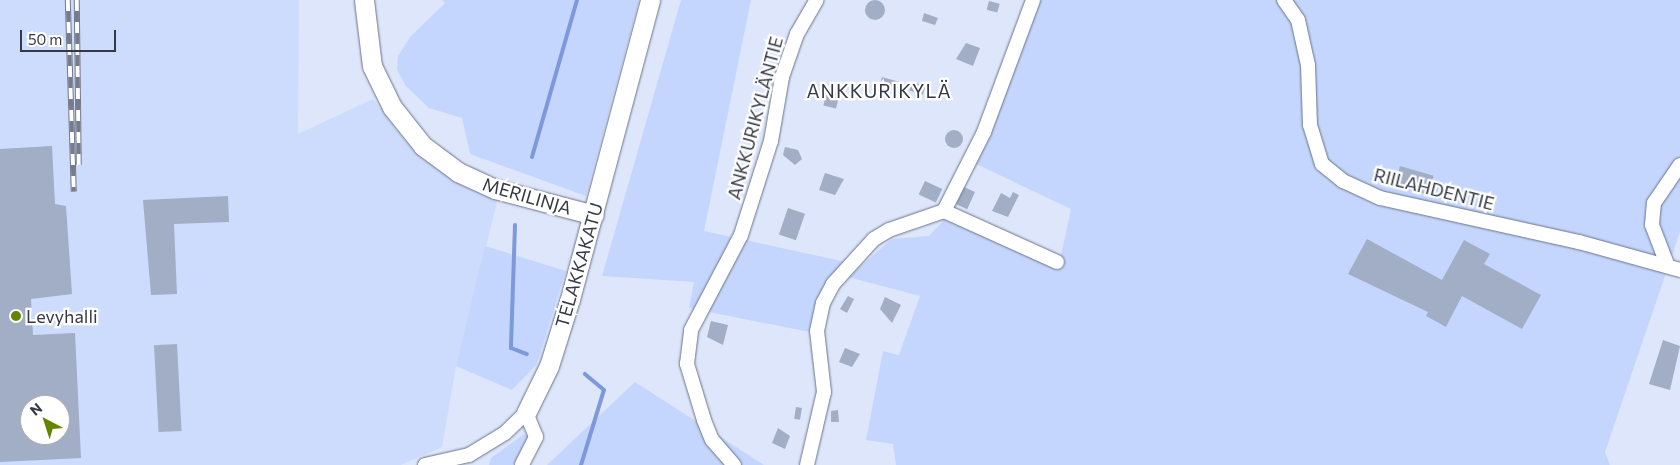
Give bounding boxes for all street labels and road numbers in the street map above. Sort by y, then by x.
street label: ANKKURIKYLÄNTIE [723,34,787,202]
street label: RIILAHDENTIE [1372,164,1496,214]
street label: MERILINJA [480,173,574,219]
street label: TELAKKAKATU [551,200,607,330]

